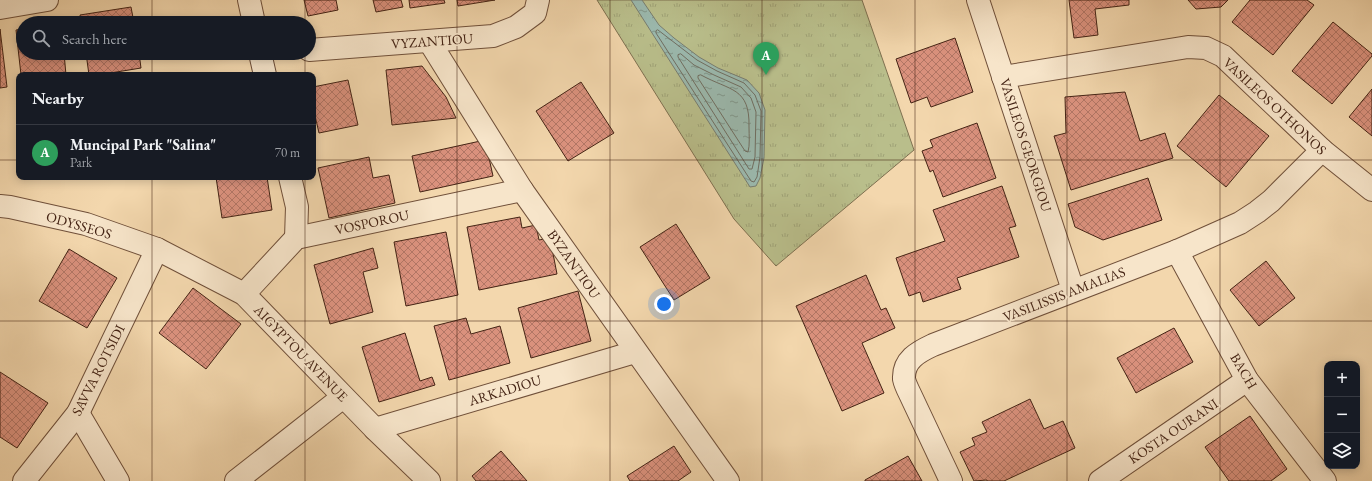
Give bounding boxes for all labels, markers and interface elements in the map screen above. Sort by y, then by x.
search box [16,16,316,60]
icon: search [30,27,52,49]
text: Search here [62,29,127,48]
street label: VYZANTIOU [391,29,474,53]
pin: A [753,42,779,75]
street label: VASILEOS OTHONOS [1220,53,1330,159]
street label: VASILEOS GEORGIOU [996,76,1056,215]
text: Nearby [32,87,84,109]
text: Muncipal Park "Salina" [70,135,216,154]
text: A [40,144,50,161]
text: 70 m [275,144,300,161]
text: Park [70,154,92,171]
street label: VOSPOROU [333,205,411,239]
street label: ODYSSEOS [44,207,114,243]
street label: BYZANTIOU [544,226,605,303]
street label: VASILISSIS AMALIAS [1000,262,1128,326]
your location [654,294,674,314]
street label: AIGYPTOU AVENUE [249,300,352,405]
street label: SAVVA ROTSIDI [67,321,129,419]
street label: BACH [1226,350,1262,392]
map controls [1324,361,1360,469]
button: + [1324,361,1360,397]
street label: ARKADIOU [465,370,544,410]
street label: KOSTA OURANI [1125,394,1222,468]
button: − [1324,397,1360,433]
button: layers [1324,433,1360,469]

